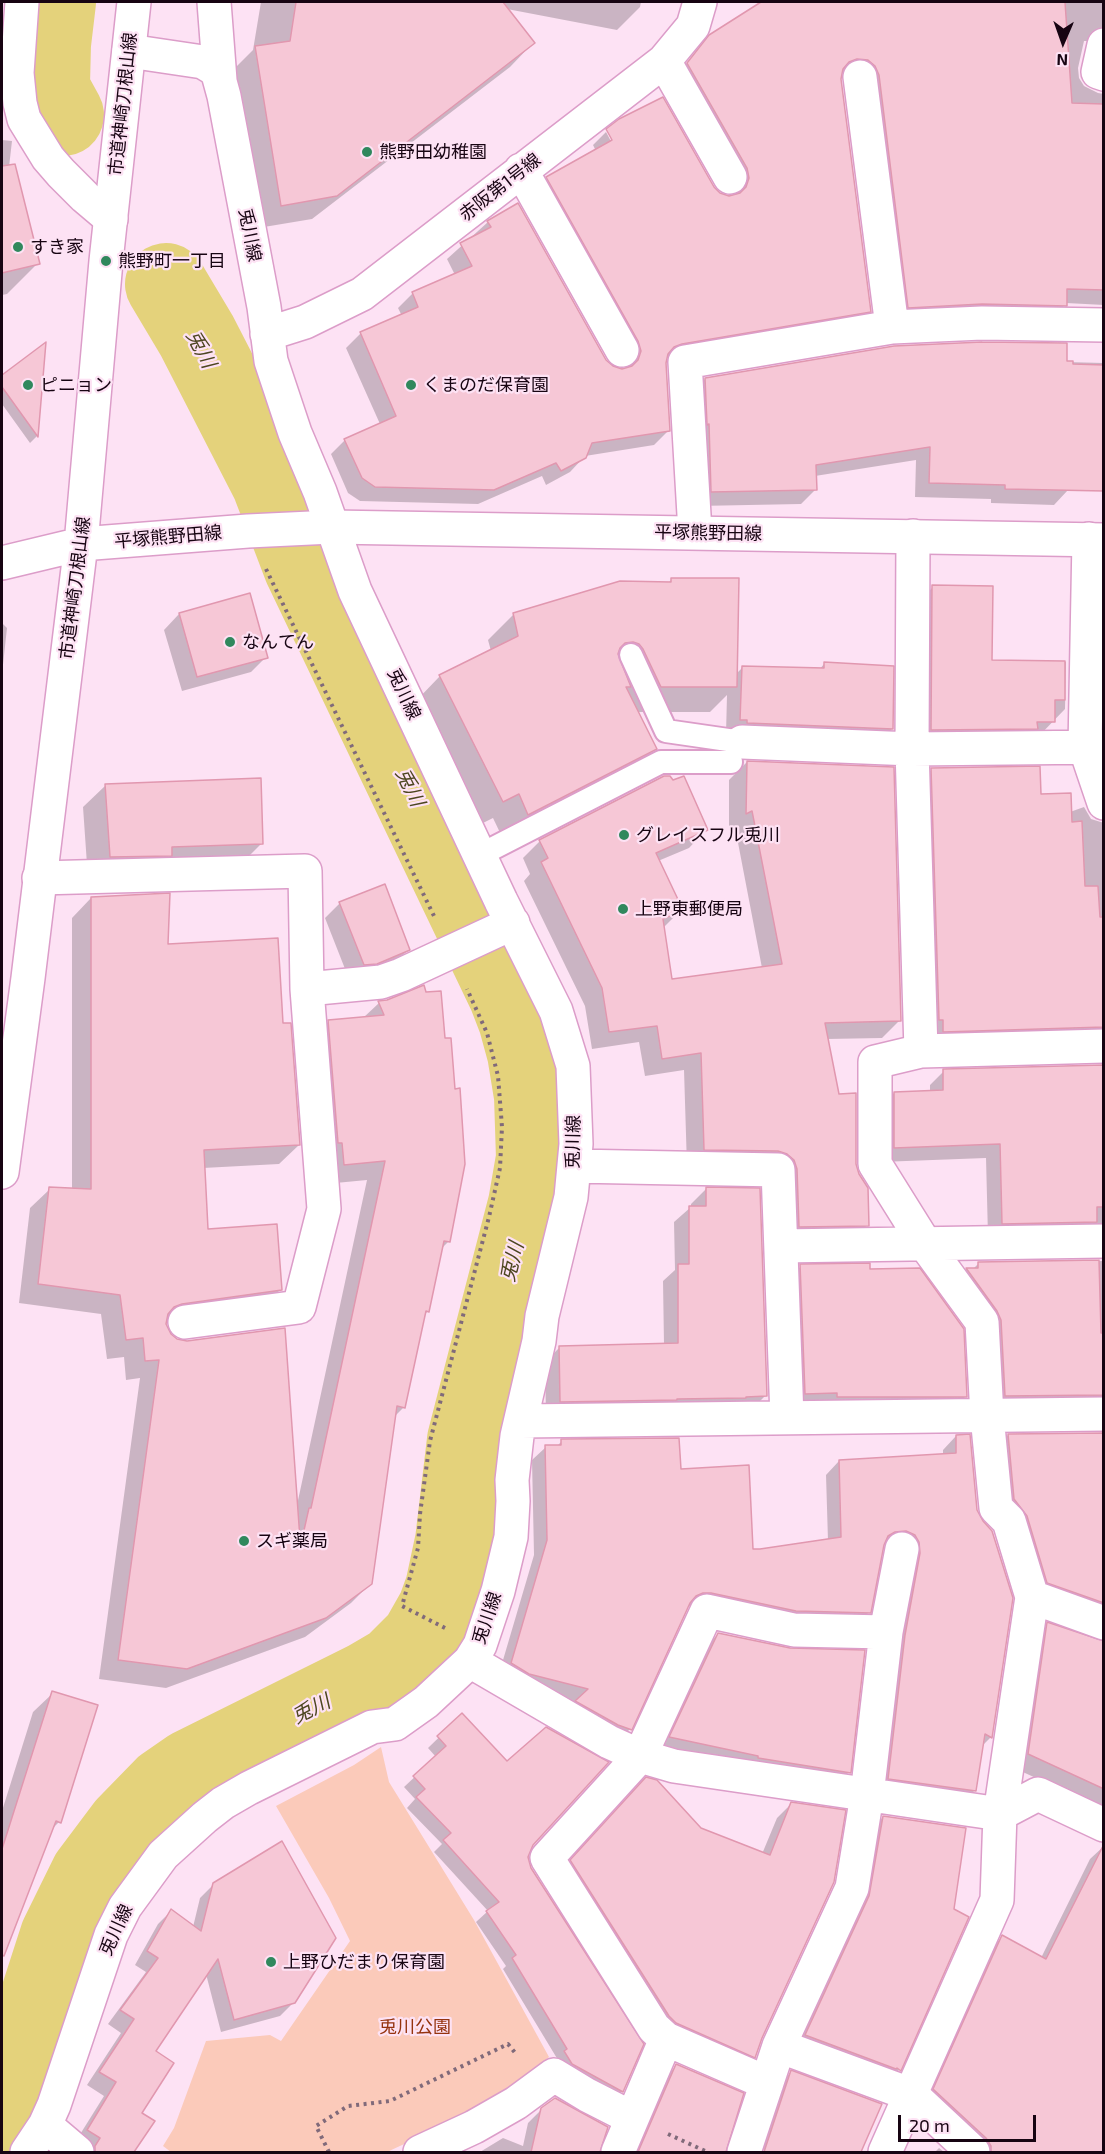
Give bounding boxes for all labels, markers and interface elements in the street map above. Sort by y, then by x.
north arrow [1033,12,1093,72]
street label: 市道神崎刀根山線 [105,31,141,177]
text: N [1056,51,1068,70]
place label: 熊野田幼稚園 [379,141,487,163]
marker: 熊野田幼稚園 [360,145,374,159]
street label: 赤阪第1号線 [455,149,545,225]
street label: 兎川線 [234,206,266,264]
place label: すき家 [30,236,84,258]
marker: すき家 [11,240,25,254]
place label: 熊野町一丁目 [118,250,226,272]
marker: 熊野町一丁目 [99,254,113,268]
water label: 兎川 [181,326,221,372]
place label: ピニョン [40,374,112,396]
place label: くまのだ保育園 [423,374,549,396]
marker: ピニョン [21,378,35,392]
marker: くまのだ保育園 [404,378,418,392]
street label: 市道神崎刀根山線 [56,515,94,661]
street label: 平塚熊野田線 [654,521,762,545]
street label: 平塚熊野田線 [113,522,223,552]
place label: なんてん [242,631,314,653]
marker: なんてん [223,635,237,649]
street label: 兎川線 [383,665,425,723]
water label: 兎川 [390,764,430,810]
place label: グレイスフル兎川 [636,824,780,846]
marker: グレイスフル兎川 [617,828,631,842]
place label: 上野東郵便局 [635,898,743,920]
marker: 上野東郵便局 [616,902,630,916]
street label: 兎川線 [562,1115,584,1169]
water label: 兎川 [496,1240,528,1284]
place label: スギ薬局 [256,1530,328,1552]
marker: スギ薬局 [237,1534,251,1548]
street label: 兎川線 [468,1589,506,1647]
water label: 兎川 [288,1689,334,1729]
street label: 兎川線 [95,1901,137,1959]
place label: 上野ひだまり保育園 [283,1951,445,1973]
marker: 上野ひだまり保育園 [264,1955,278,1969]
park label: 兎川公園 [379,2016,451,2038]
scale bar [901,2103,1039,2141]
text: 20 m [909,2114,950,2136]

